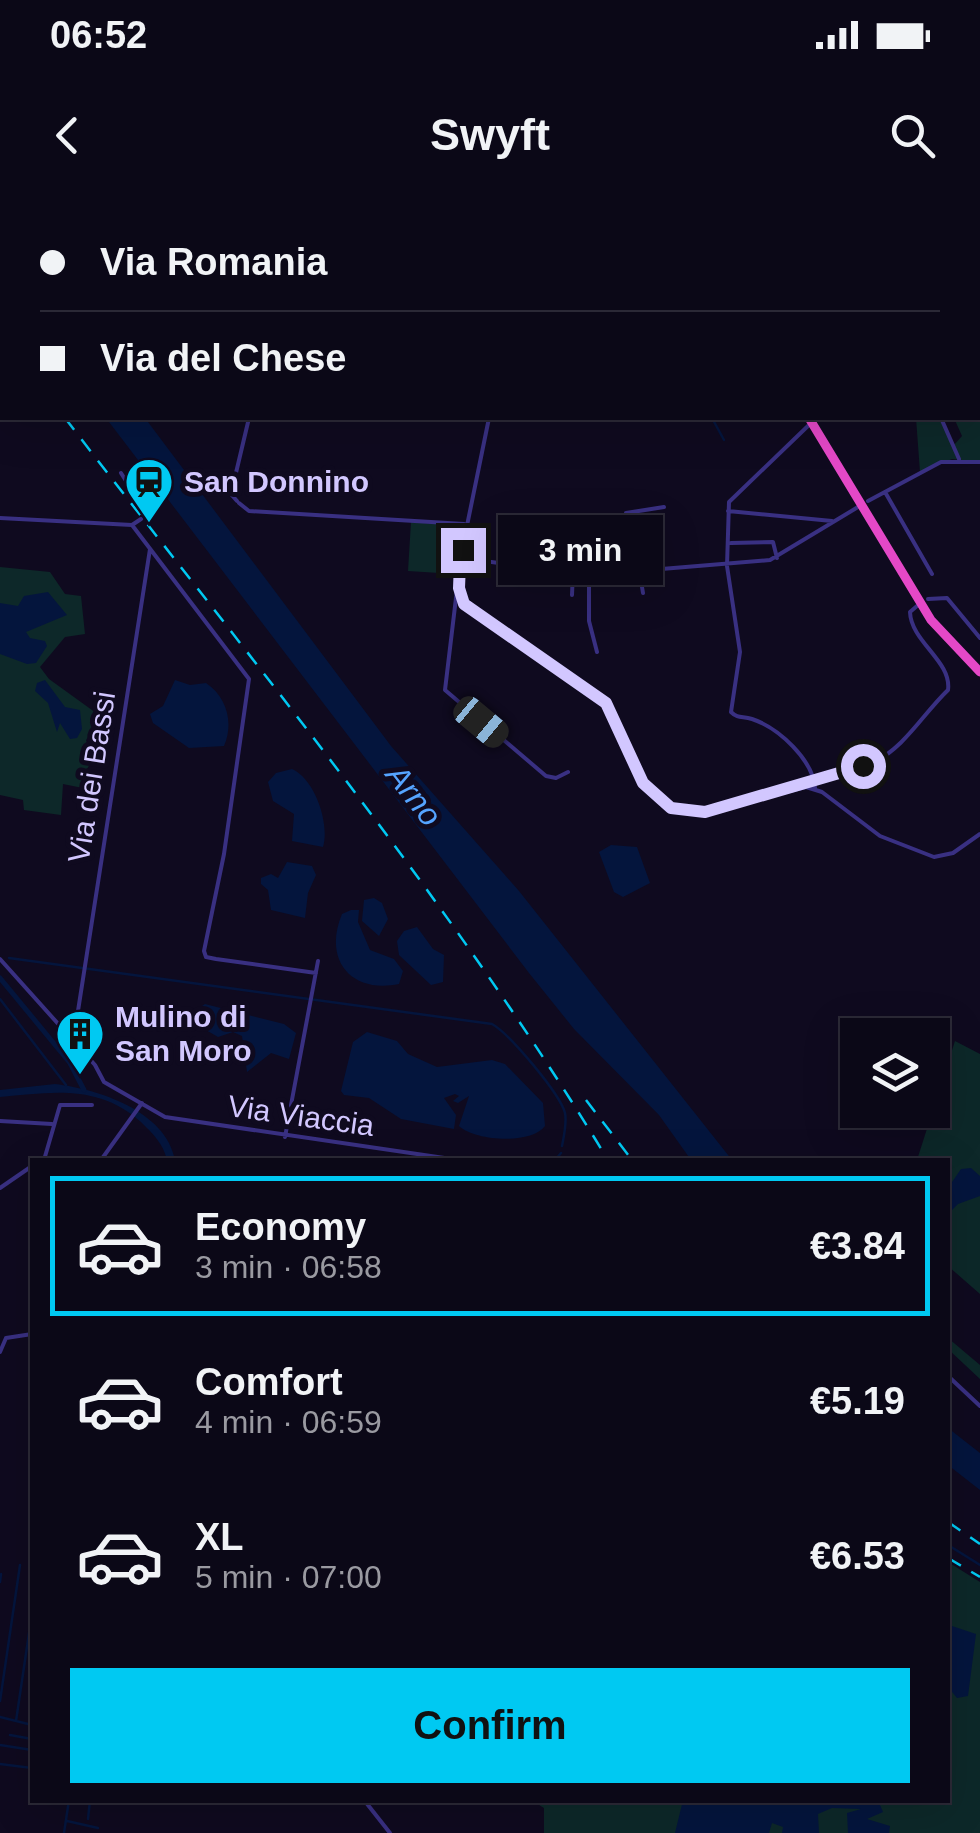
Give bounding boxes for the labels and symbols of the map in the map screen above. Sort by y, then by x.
station icon: San Donnino [123,456,175,524]
place label: San Donnino [184,465,369,498]
callout: 3 min [498,515,663,585]
route end [441,528,486,573]
street label: Via dei Bassi [62,689,121,865]
car [448,691,514,753]
route start [841,744,886,789]
water label: Arno [378,756,449,833]
place label: Mulino di San Moro [115,1000,252,1067]
building icon: Mulino di San Moro [54,1008,106,1076]
street label: Via Viaccia [226,1089,377,1142]

